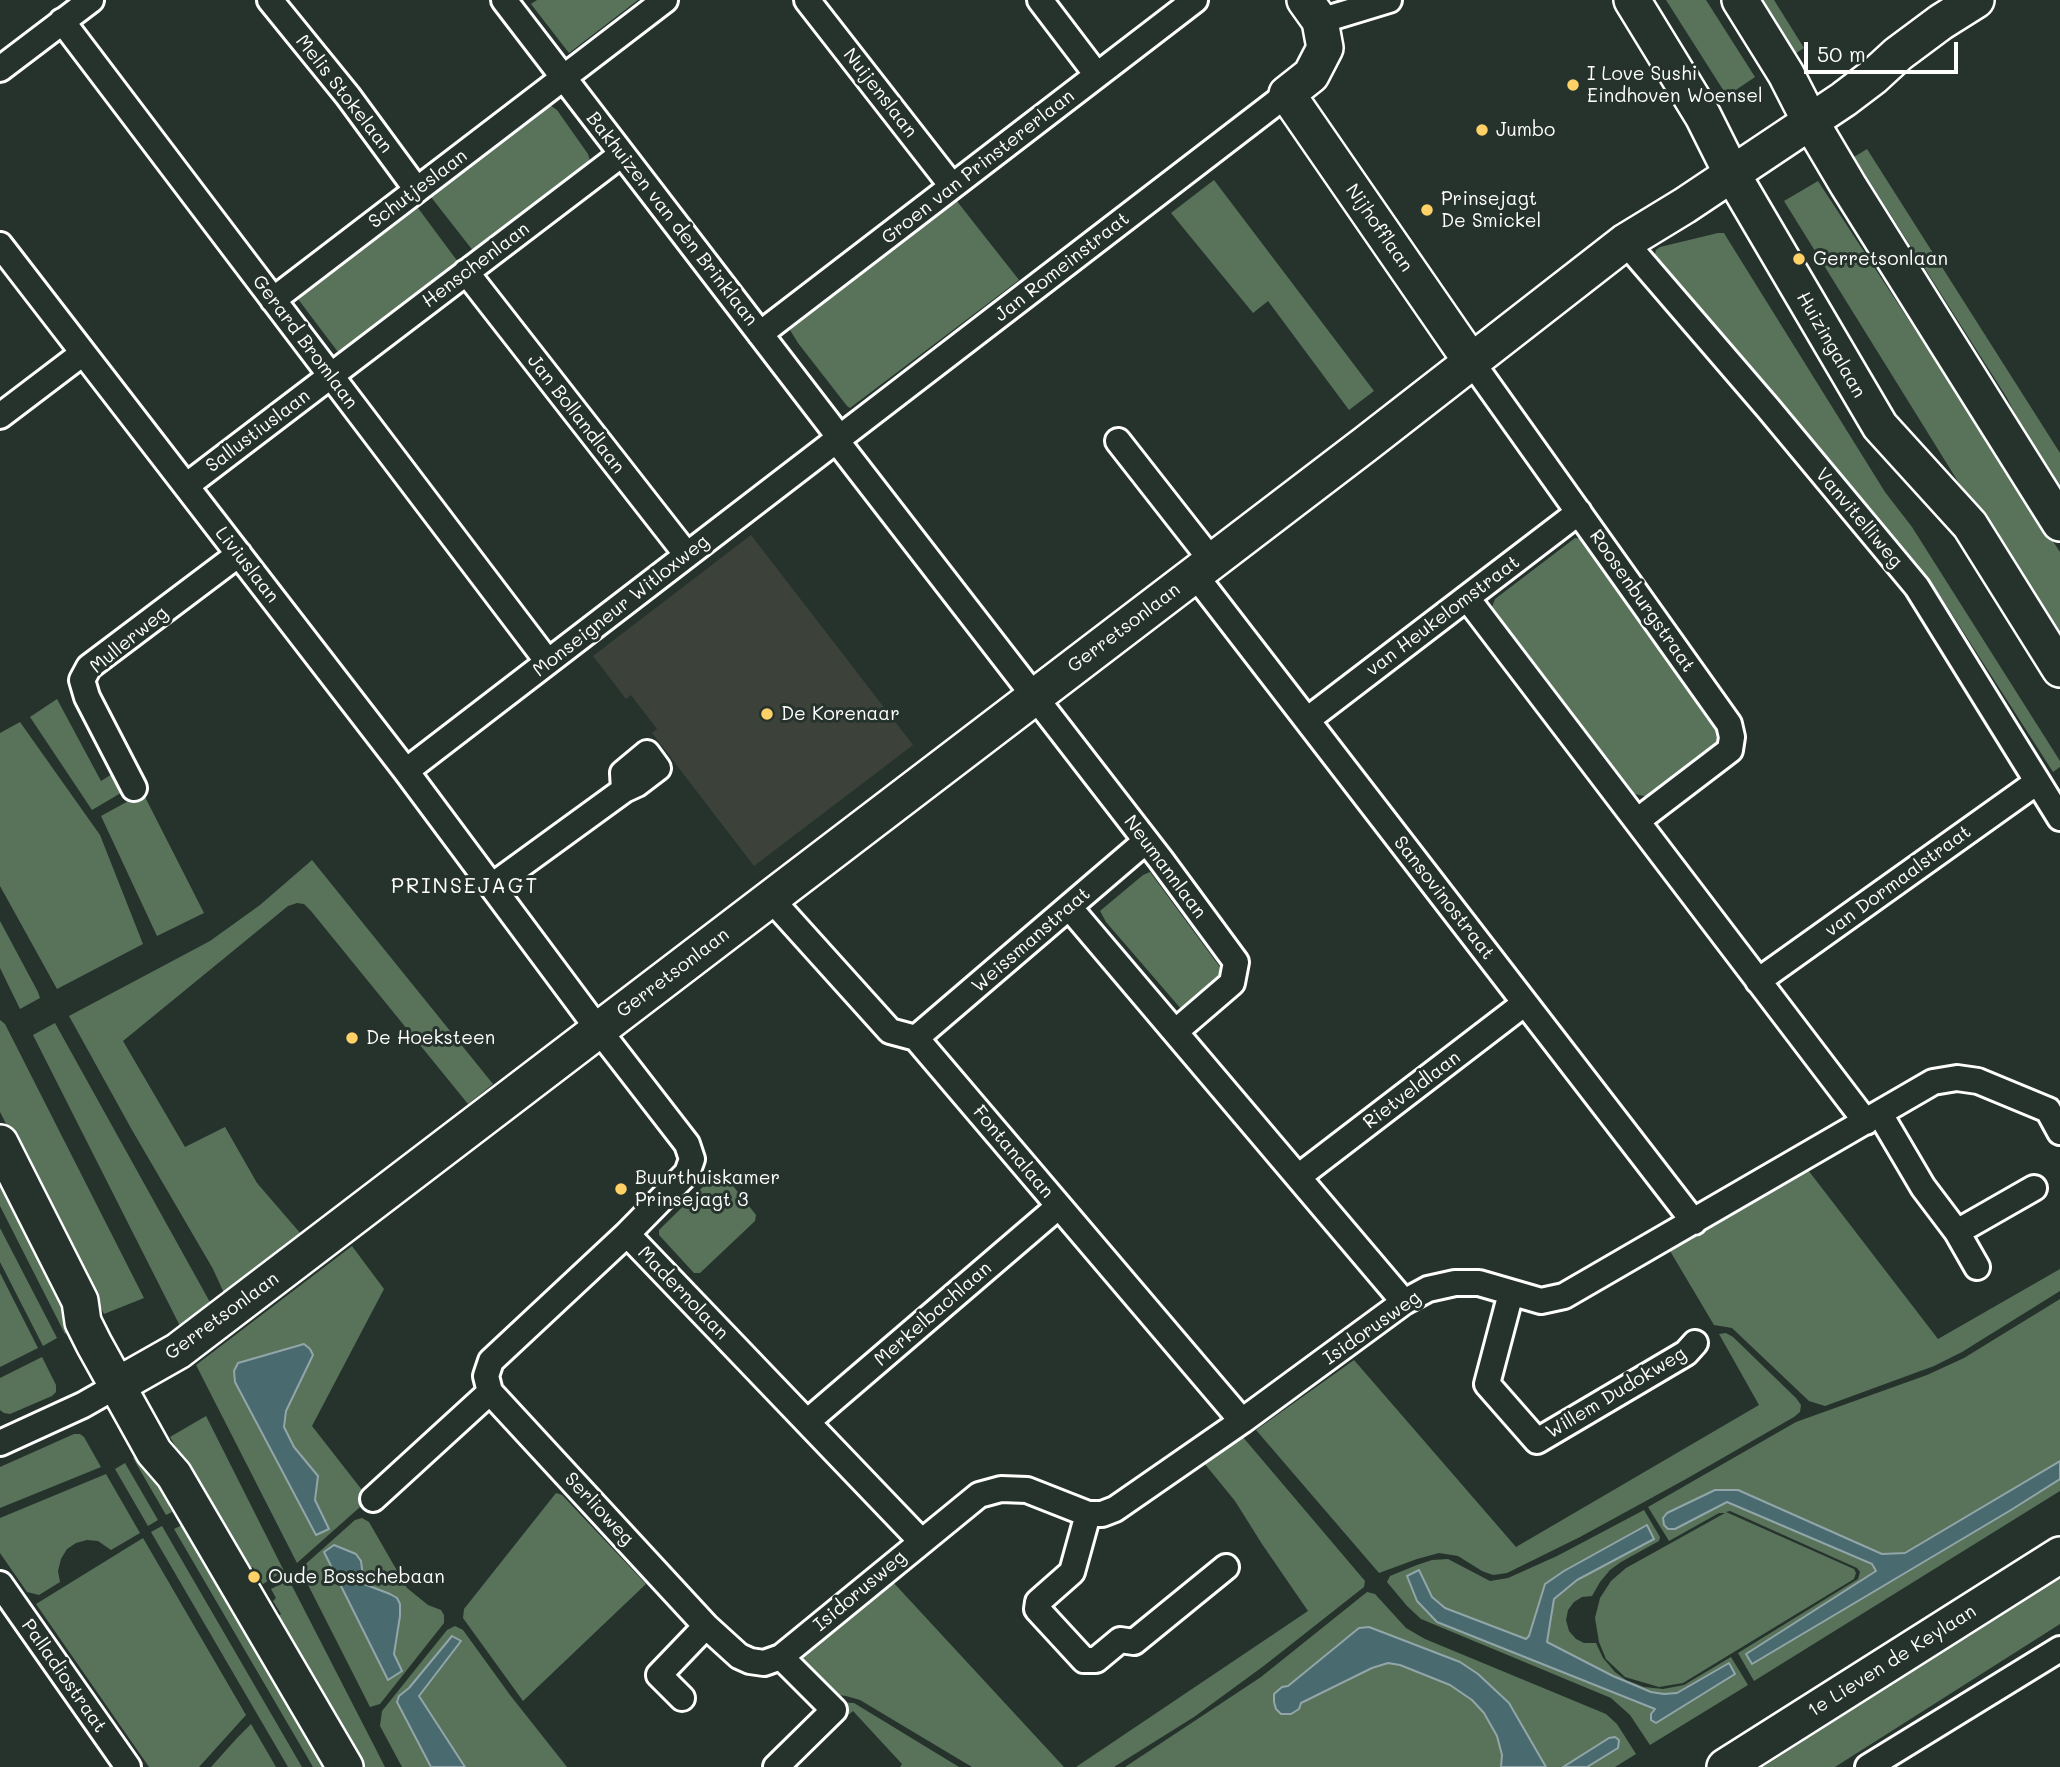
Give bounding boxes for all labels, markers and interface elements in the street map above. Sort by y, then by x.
scale bar [1808,28,1962,72]
street label: Melis Stokelaan [291,30,397,158]
text: 50 m [1817,40,1866,67]
street label: Nuijenslaan [838,44,922,142]
place label: I Love Sushi Eindhoven Woensel [1587,63,1763,107]
marker: I Love Sushi Eindhoven Woensel [1565,77,1581,93]
street label: Groen van Prinstererlaan [877,85,1079,249]
street label: Bakhuizen van den Brinklaan [581,107,763,331]
place label: Jumbo [1496,119,1555,141]
marker: Jumbo [1474,122,1490,138]
street label: Schutjeslaan [364,144,472,234]
street label: Nijhofflaan [1340,180,1418,276]
place label: Prinsejagt De Smickel [1441,188,1541,232]
marker: Prinsejagt De Smickel [1419,202,1435,218]
street label: Jan Romeinstraat [990,207,1134,327]
street label: Henschenlaan [418,217,534,313]
place label: Gerretsonlaan [1813,248,1948,270]
marker: Gerretsonlaan [1791,251,1807,267]
street label: Gerard Bromlaan [247,271,363,413]
street label: Huizingalaan [1792,288,1870,402]
street label: Jan Bollandlaan [522,350,630,478]
street label: Sallustiuslaan [201,384,315,478]
street label: Vanvitelliweg [1811,463,1907,573]
street label: Liviuslaan [210,522,284,608]
street label: Roosenburgstraat [1584,525,1700,677]
street label: Monseigneur Witloxweg [528,530,714,682]
street label: van Heukelomstraat [1362,551,1524,681]
street label: Gerretsonlaan [1063,578,1185,678]
street label: Mullerweg [85,602,173,678]
place label: De Korenaar [781,703,900,725]
marker: De Korenaar [759,706,775,722]
street label: Neumannlaan [1119,811,1211,923]
street label: van Dormaalstraat [1820,820,1976,942]
street label: Sansovinostraat [1389,832,1499,964]
district label: PRINSEJAGT [392,874,538,900]
street label: Weissmanstraat [967,882,1095,998]
street label: Gerretsonlaan [612,923,734,1023]
place label: De Hoeksteen [366,1027,495,1049]
marker: De Hoeksteen [344,1030,360,1046]
street label: Rietveldlaan [1359,1046,1465,1134]
street label: Fontanalaan [968,1101,1058,1203]
place label: Buurthuiskamer Prinsejagt 3 [635,1167,780,1211]
marker: Buurthuiskamer Prinsejagt 3 [613,1181,629,1197]
street label: Madernolaan [633,1242,733,1344]
street label: Merkelbachlaan [870,1257,996,1371]
street label: Gerretsonlaan [161,1267,283,1365]
street label: Isidorusweg [1319,1286,1425,1370]
street label: Willem Dudokweg [1542,1342,1690,1444]
street label: Serlioweg [560,1468,638,1550]
street label: Isidorusweg [809,1546,911,1636]
place label: Oude Bosschebaan [268,1566,445,1588]
marker: Oude Bosschebaan [246,1569,262,1585]
street label: 1e Lieven de Keylaan [1804,1600,1980,1722]
street label: Palladiostraat [16,1615,112,1737]

